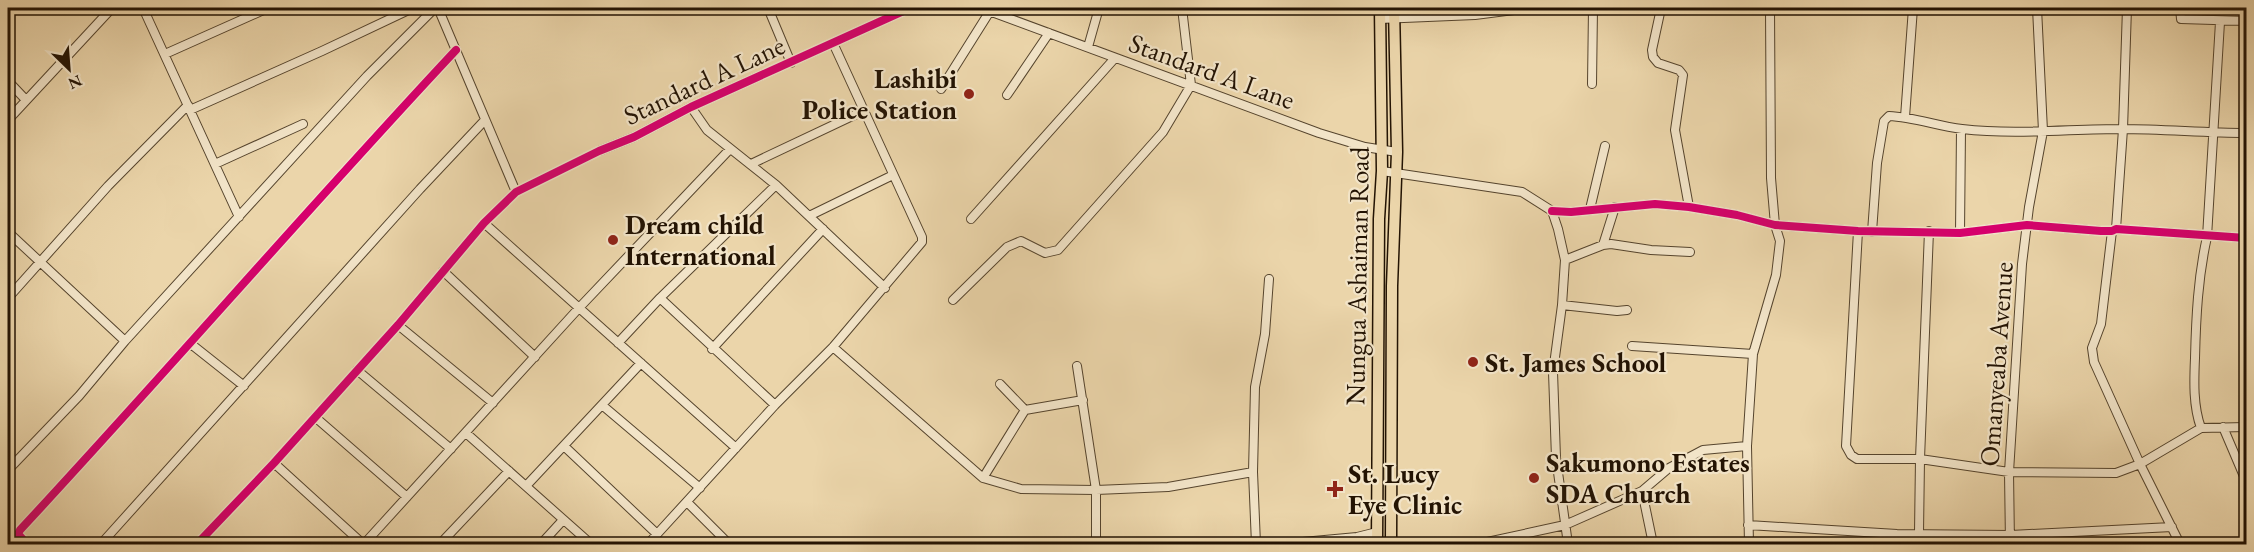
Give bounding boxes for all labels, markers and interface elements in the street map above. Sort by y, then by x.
street label: Standard A Lane [1124,25,1300,117]
street label: Standard A Lane [618,27,790,133]
north arrow [39,39,99,99]
place label: Lashibi Police Station [802,61,957,127]
text: N [65,70,85,94]
marker: Lashibi Police Station [962,87,976,101]
street label: Nungua Ashaiman Road [1337,146,1377,406]
place label: Dream child International [625,207,776,273]
marker: Dream child International [606,233,620,247]
street label: Omanyeaba Avenue [1971,261,2021,467]
place label: St. James School [1485,345,1666,380]
marker: St. James School [1466,355,1480,369]
place label: Sakumono Estates SDA Church [1546,445,1750,511]
place label: St. Lucy Eye Clinic [1348,456,1462,522]
marker: Sakumono Estates SDA Church [1527,471,1541,485]
marker: St. Lucy Eye Clinic [1326,480,1344,498]

